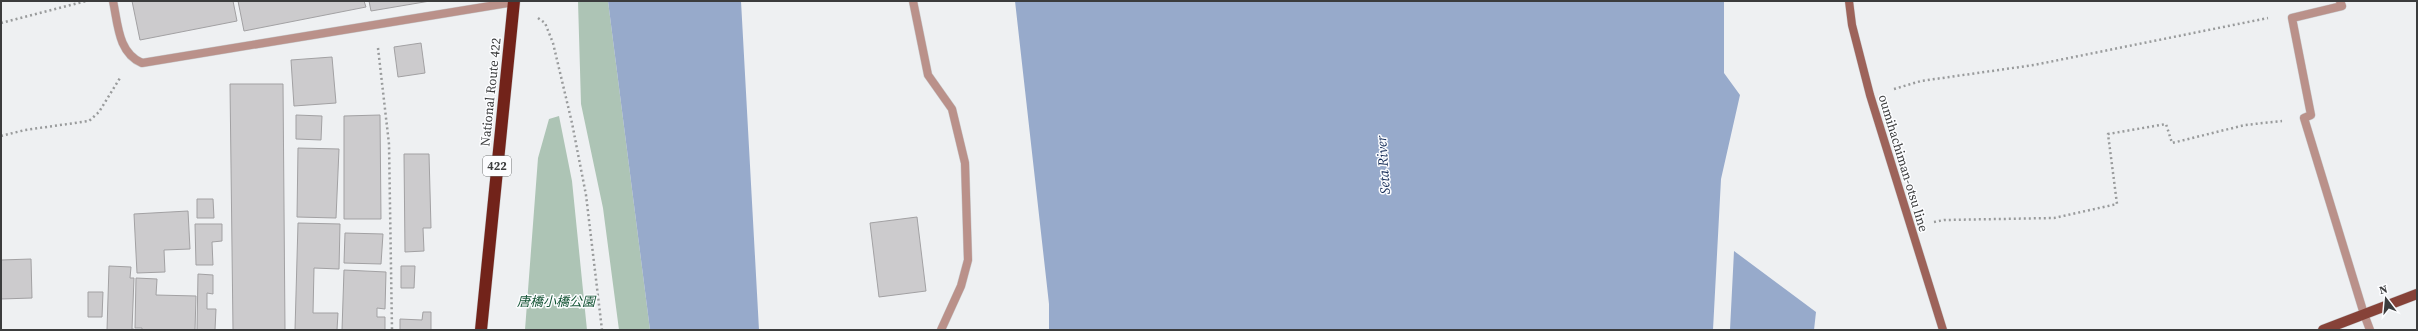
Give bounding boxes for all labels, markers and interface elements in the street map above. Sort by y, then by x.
street label: National Route 422 [476,37,505,147]
street label: oumihachiman-otsu line [1875,92,1933,234]
water label: Seta River [1371,135,1395,195]
road number: 422 [483,156,511,176]
north arrow [2366,279,2406,319]
text: N [2377,282,2389,298]
park label: 唐橋小橋公園 [517,293,597,310]

